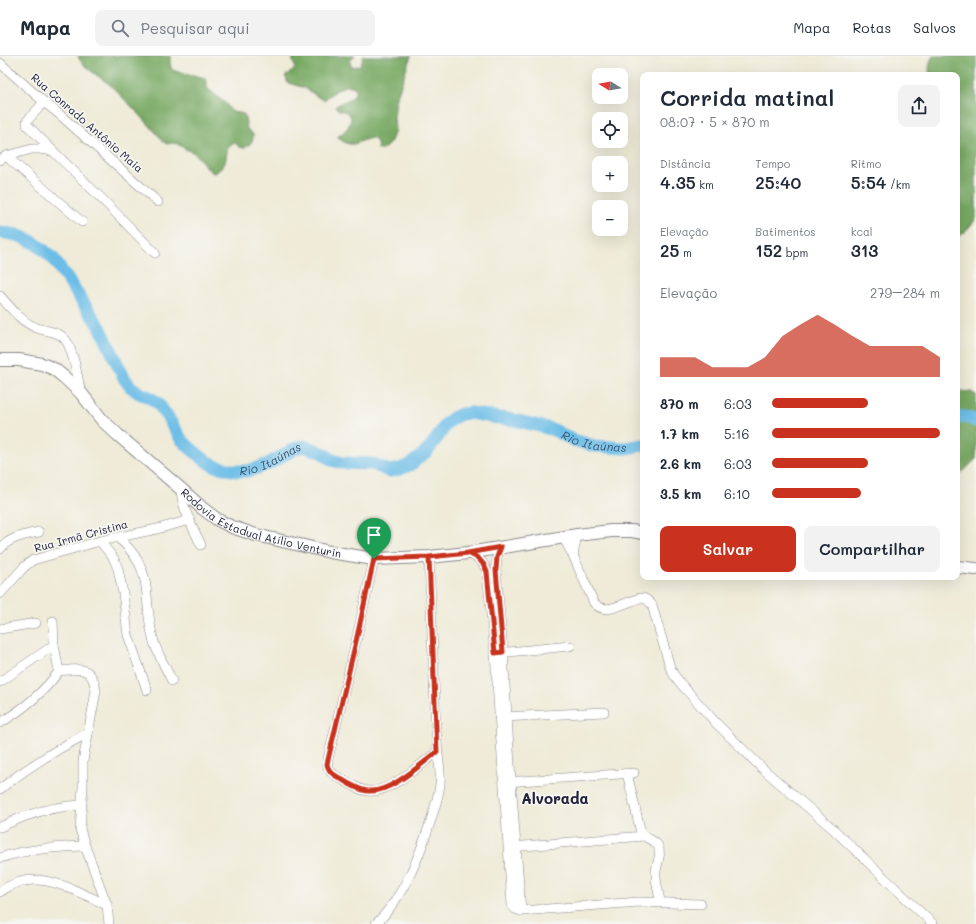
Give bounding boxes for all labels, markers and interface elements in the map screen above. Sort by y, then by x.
search box [95,10,375,46]
text: Mapa [20,15,71,40]
icon: search [109,17,131,39]
text: Pesquisar aqui [141,18,250,38]
text: Mapa [793,18,830,37]
text: Rotas [852,18,891,37]
text: Salvos [913,18,956,37]
north arrow [592,68,628,104]
map controls [592,68,628,236]
street label: Rua Conrado Antônio Maia [28,70,147,176]
text: Corrida matinal [660,83,834,112]
button: share [898,85,940,127]
button: locate [592,112,628,148]
text: 08:07 · 5 × 870 m [660,113,770,130]
button: + [592,156,628,192]
text: Distância [660,156,711,171]
text: Tempo [755,156,790,171]
text: Ritmo [851,156,881,171]
text: 4.35 [660,171,696,193]
text: 25:40 [755,171,801,193]
text: 5:54 [851,171,886,193]
text: km [696,177,714,192]
text: /km [886,177,910,192]
button: − [592,200,628,236]
text: Elevação [660,224,708,239]
text: Batimentos [755,224,816,239]
text: kcal [851,224,873,239]
text: 25 [660,239,679,261]
text: 152 [755,239,782,261]
text: 313 [851,239,878,261]
text: m [679,245,692,260]
text: bpm [782,245,808,260]
text: Elevação [660,284,717,301]
text: 279–284 m [870,284,940,301]
text: 870 m [660,395,699,412]
text: 6:03 [724,395,752,412]
text: 1.7 km [660,425,699,442]
text: 5:16 [724,425,749,442]
water label: Rio Itaúnas [559,426,627,455]
water label: Rio Itaúnas [239,438,303,478]
text: 2.6 km [660,455,701,472]
text: 6:03 [724,455,752,472]
street label: Rodovia Estadual Atílio Venturin [178,485,342,561]
text: 3.5 km [660,485,701,502]
text: 6:10 [724,485,750,502]
street label: Rua Irmã Cristina [32,516,129,555]
pin [357,518,391,559]
icon: arrive [363,524,385,546]
button: Salvar [660,526,796,572]
button: Compartilhar [804,526,940,572]
district label: Alvorada [521,788,589,808]

